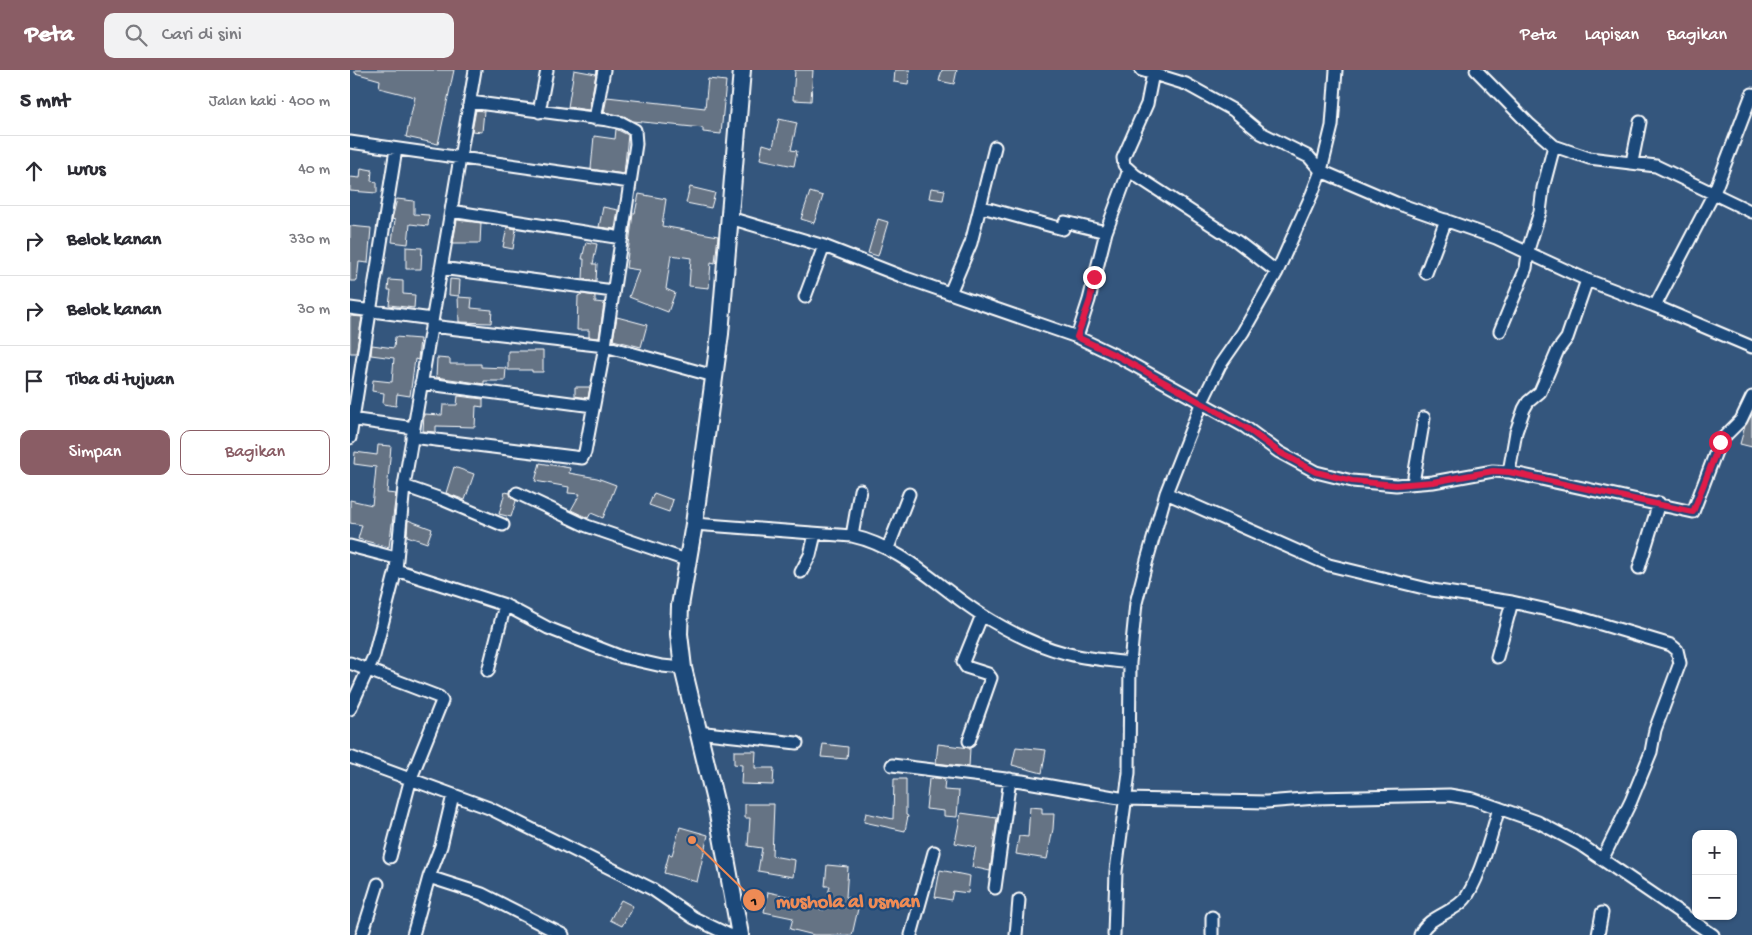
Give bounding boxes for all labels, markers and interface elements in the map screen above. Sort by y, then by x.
search box [104,13,454,58]
text: Peta [25,21,74,50]
icon: search [122,21,150,49]
text: Cari di sini [162,24,242,47]
text: Peta [1520,25,1557,46]
text: Lapisan [1585,25,1639,46]
text: Bagikan [1667,25,1727,46]
text: 5 mnt [20,90,69,115]
text: Jalan kaki · 400 m [209,93,330,112]
icon: ahead [20,157,48,185]
text: Lurus [67,159,106,182]
text: 40 m [298,161,330,180]
icon: right [20,227,48,255]
text: Belok kanan [67,229,161,252]
text: 330 m [289,231,330,250]
route end [1083,266,1106,289]
icon: right [20,297,48,325]
text: Belok kanan [67,299,161,322]
text: 30 m [297,301,330,320]
icon: arrive [20,367,48,395]
text: Tiba di tujuan [67,369,174,392]
button: Simpan [20,430,170,475]
button: Bagikan [180,430,330,475]
route start [1709,431,1732,454]
map controls [1692,830,1737,920]
button: + [1692,830,1737,875]
button: − [1692,875,1737,920]
callout: mushola al usman [741,883,930,918]
text: mushola al usman [776,892,921,915]
text: 1 [750,893,757,911]

